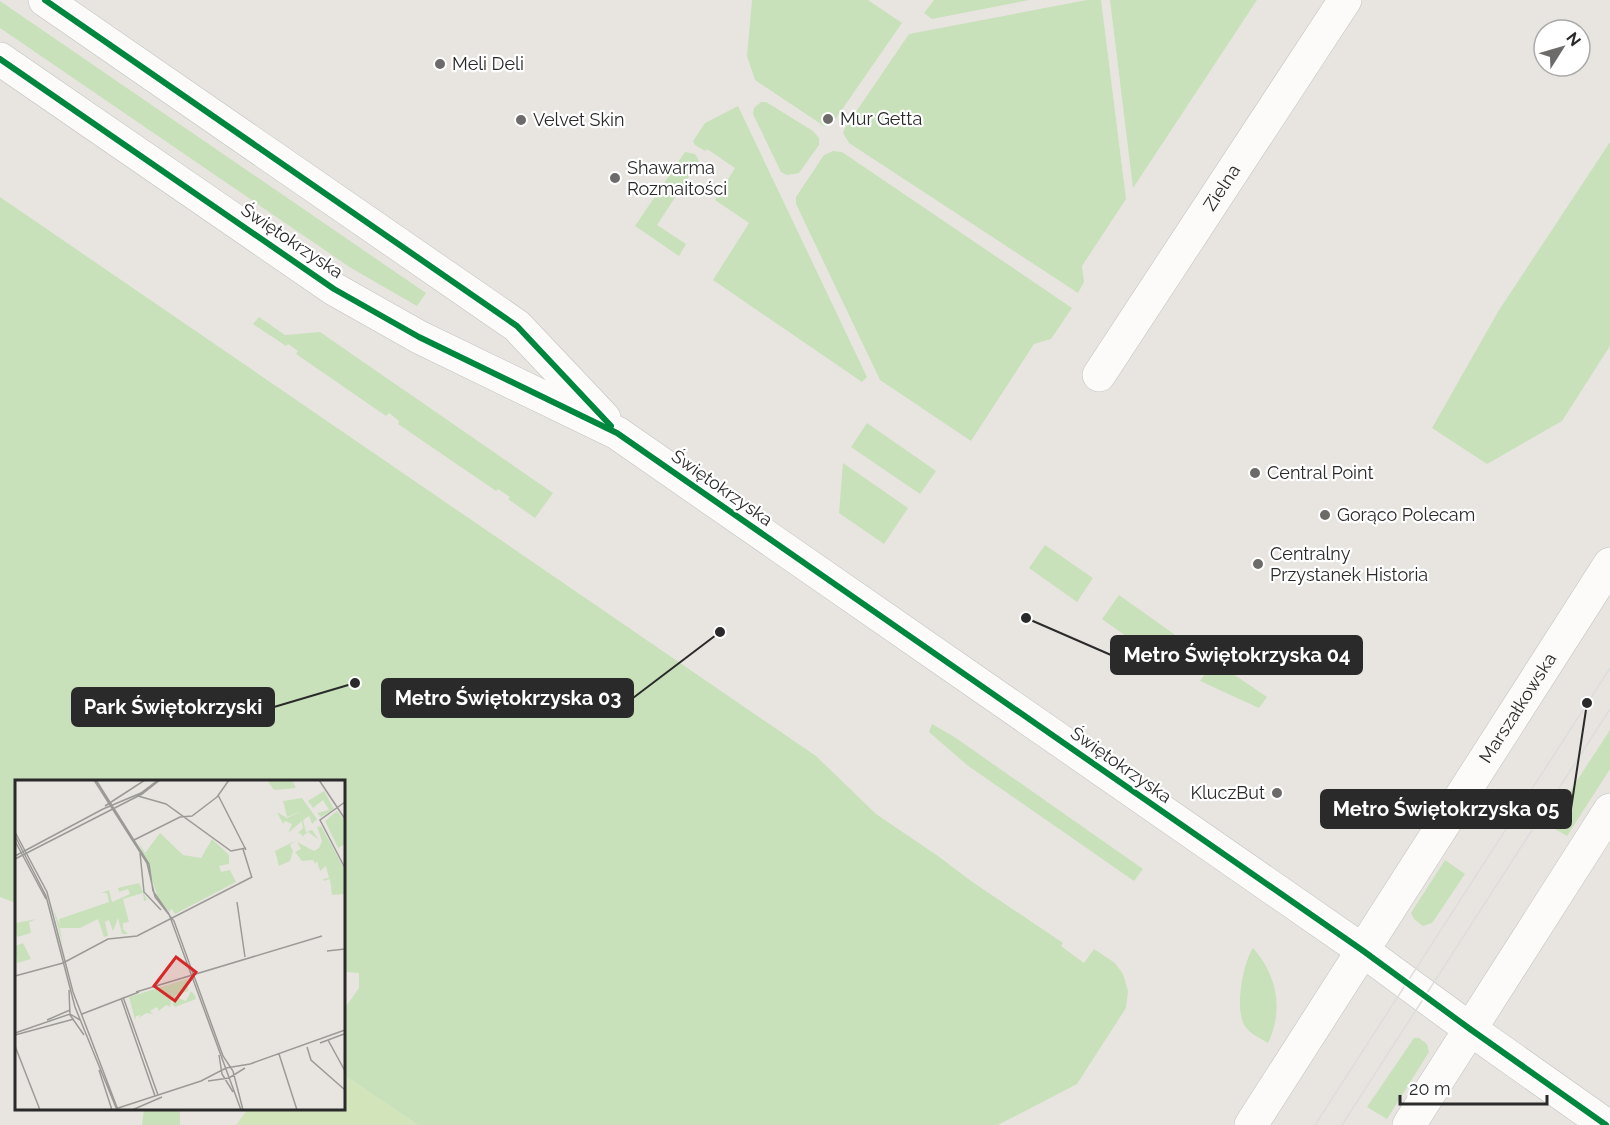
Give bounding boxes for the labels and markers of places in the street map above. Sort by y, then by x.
place label: Meli Deli [452,53,524,74]
marker: Meli Deli [433,57,447,71]
place label: Mur Getta [840,108,922,129]
place label: Velvet Skin [533,109,624,130]
marker: Mur Getta [821,112,835,126]
marker: Velvet Skin [514,113,528,127]
place label: Shawarma Rozmaitości [627,157,727,199]
marker: Shawarma Rozmaitości [608,171,622,185]
place label: Central Point [1267,462,1373,483]
marker: Central Point [1248,466,1262,480]
place label: Gorąco Polecam [1337,504,1475,525]
marker: Gorąco Polecam [1318,508,1332,522]
place label: Centralny Przystanek Historia [1270,543,1428,585]
marker: Centralny Przystanek Historia [1251,557,1265,571]
callout: Metro Świętokrzyska 04 [1111,636,1362,674]
callout: Metro Świętokrzyska 03 [382,679,633,717]
callout: Park Świętokrzyski [72,688,274,726]
place label: KluczBut [1190,782,1265,803]
marker: KluczBut [1270,786,1284,800]
callout: Metro Świętokrzyska 05 [1321,790,1571,828]

